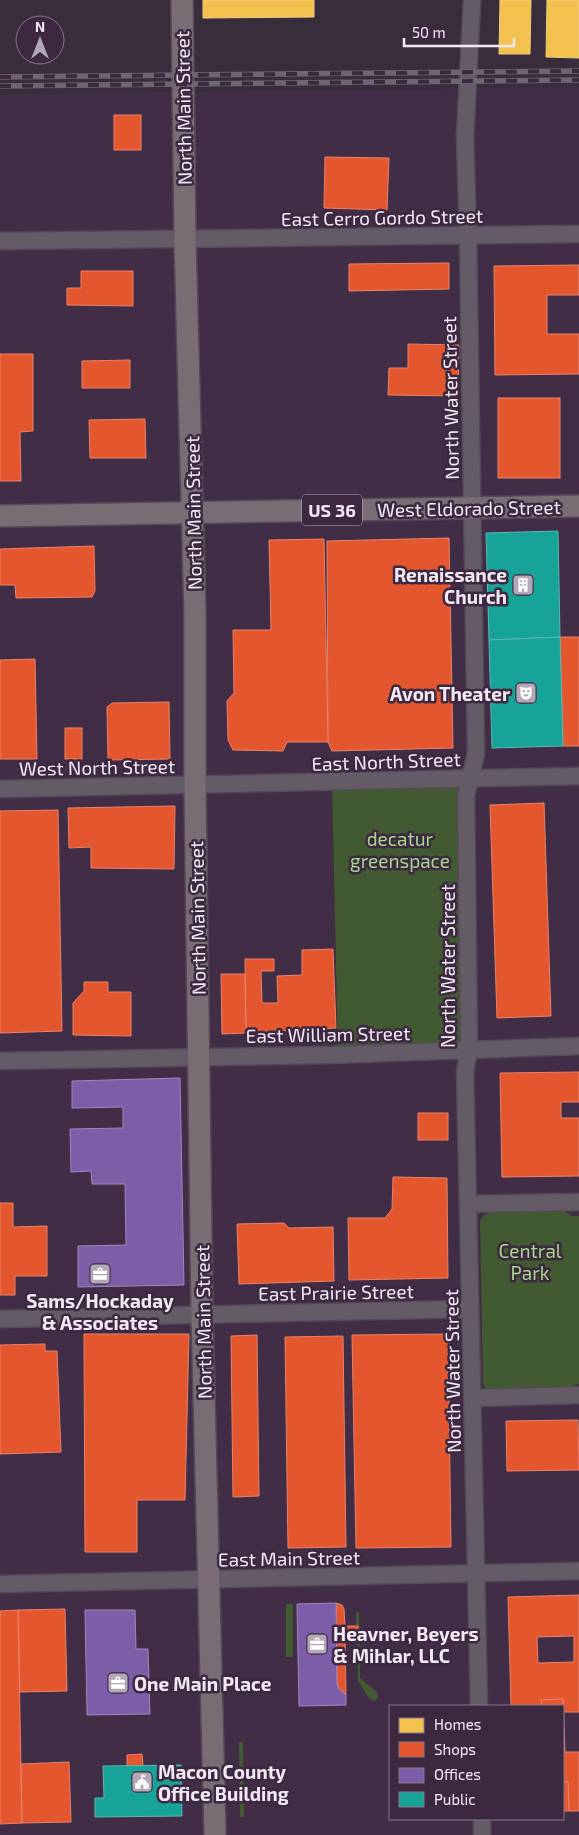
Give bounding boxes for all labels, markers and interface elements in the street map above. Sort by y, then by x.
north arrow [15,15,65,65]
scale bar [404,15,514,47]
text: N [35,18,45,35]
text: 50 m [412,23,446,41]
street label: North Main Street [170,31,196,185]
street label: East Cerro Gordo Street [281,204,483,230]
street label: North Water Street [437,316,463,480]
street label: North Main Street [180,436,206,590]
road number: US 36 [302,494,362,526]
street label: West Eldorado Street [377,495,561,521]
place label: Renaissance Church [394,563,507,608]
building icon: Renaissance Church [511,573,535,597]
theatre icon: Avon Theater [514,681,538,705]
place label: Avon Theater [390,682,510,705]
street label: East North Street [311,747,461,775]
street label: West North Street [19,754,175,780]
park label: decatur greenspace [350,827,450,872]
street label: North Main Street [184,841,210,995]
street label: North Water Street [436,884,459,1048]
street label: East William Street [245,1021,411,1047]
park label: Central Park [498,1239,562,1284]
street label: North Main Street [190,1245,216,1399]
office icon: Sams/Hockaday & Associates [88,1262,112,1286]
street label: East Prairie Street [258,1279,414,1305]
place label: Sams/Hockaday & Associates [26,1289,174,1334]
street label: North Water Street [439,1289,465,1453]
street label: East Main Street [218,1545,360,1571]
place label: Heavner, Beyers & Mihlar, LLC [333,1622,479,1667]
office icon: Heavner, Beyers & Mihlar, LLC [305,1632,329,1656]
office icon: One Main Place [106,1671,130,1695]
place label: One Main Place [134,1672,272,1695]
legend [389,1705,564,1820]
text: Homes [434,1715,481,1733]
text: Shops [434,1740,476,1758]
place label: Macon County Office Building [158,1760,289,1805]
text: Offices [434,1765,481,1783]
public building icon: Macon County Office Building [130,1770,154,1794]
text: Public [434,1790,475,1808]

